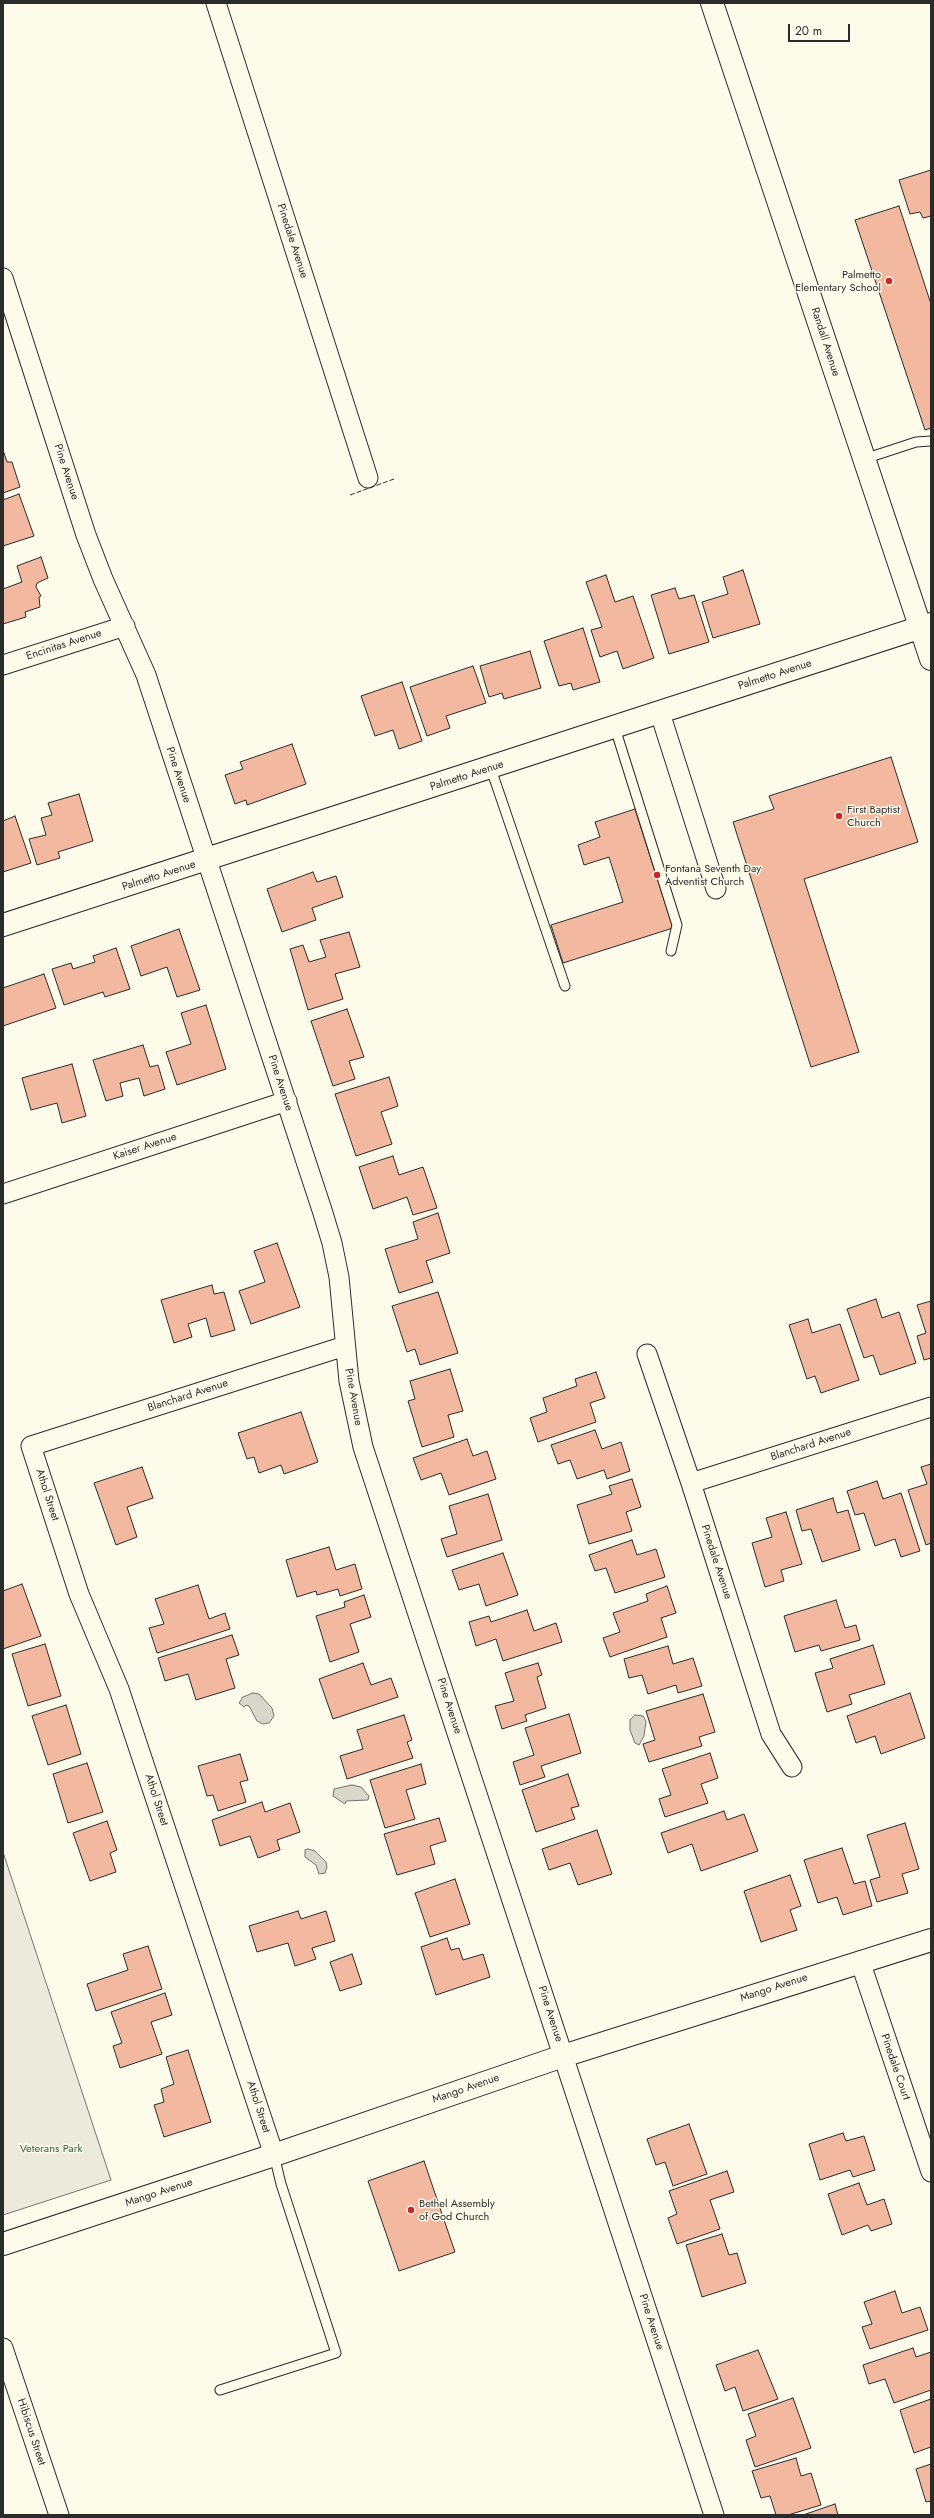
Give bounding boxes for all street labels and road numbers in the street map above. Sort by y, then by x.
street label: Pinedale Avenue [274,202,310,280]
street label: Randall Avenue [808,306,842,378]
street label: Pine Avenue [51,442,81,502]
street label: Encinitas Avenue [25,627,103,663]
street label: Palmetto Avenue [737,657,813,693]
street label: Pine Avenue [163,745,193,805]
street label: Palmetto Avenue [429,758,505,794]
street label: Palmetto Avenue [121,858,197,894]
street label: Pine Avenue [265,1053,295,1113]
street label: Kaiser Avenue [112,1131,178,1163]
street label: Pine Avenue [341,1367,365,1427]
street label: Blanchard Avenue [146,1377,230,1415]
street label: Blanchard Avenue [769,1426,853,1464]
street label: Athol Street [32,1467,62,1523]
street label: Pinedale Avenue [698,1523,734,1601]
street label: Pine Avenue [434,1676,464,1736]
street label: Athol Street [141,1772,171,1828]
street label: Mango Avenue [739,1971,809,2005]
street label: Pine Avenue [535,1984,565,2044]
street label: Pinedale Court [878,2032,912,2102]
street label: Mango Avenue [431,2071,501,2107]
street label: Athol Street [243,2079,273,2135]
street label: Mango Avenue [124,2176,194,2210]
street label: Pine Avenue [636,2292,666,2352]
street label: Hibiscus Street [14,2397,48,2467]

